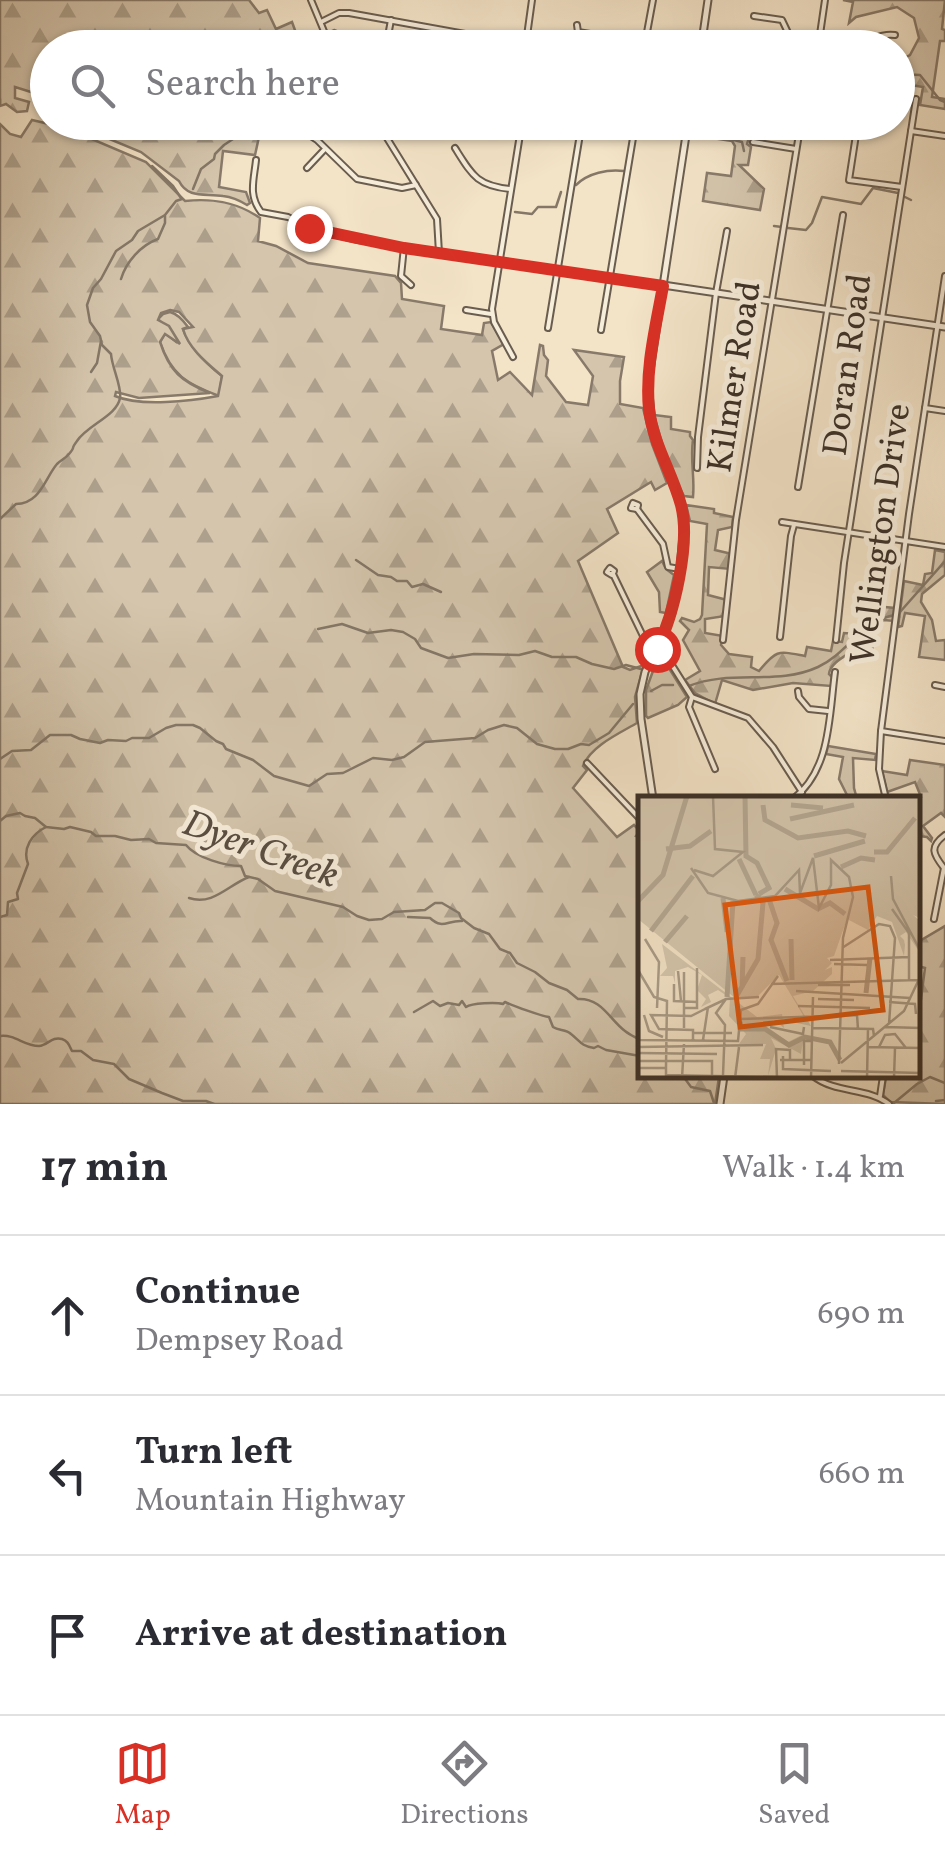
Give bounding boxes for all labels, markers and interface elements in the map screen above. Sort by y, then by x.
search box [30,30,915,140]
icon: search [65,58,120,113]
text: Search here [145,59,340,112]
route end [287,206,333,252]
street label: Doran Road [812,271,886,459]
street label: Kilmer Road [697,278,775,476]
street label: Wellington Drive [840,400,924,668]
route start [635,627,681,673]
inset map [638,796,920,1079]
water label: Dyer Creek [175,798,345,904]
text: 17 min [40,1140,168,1199]
text: Walk · 1.4 km [722,1147,905,1191]
text: Continue [135,1267,300,1320]
icon: ahead [40,1288,95,1343]
text: 690 m [818,1293,905,1337]
text: Dempsey Road [135,1320,344,1364]
text: Turn left [135,1427,292,1480]
icon: left [40,1448,95,1503]
text: 660 m [819,1453,905,1497]
text: Mountain Highway [135,1480,406,1524]
icon: arrive [40,1608,95,1663]
text: Arrive at destination [135,1609,508,1662]
tab: Map [115,1736,171,1835]
tab: Directions [400,1736,529,1835]
tab: Saved [758,1736,830,1835]

